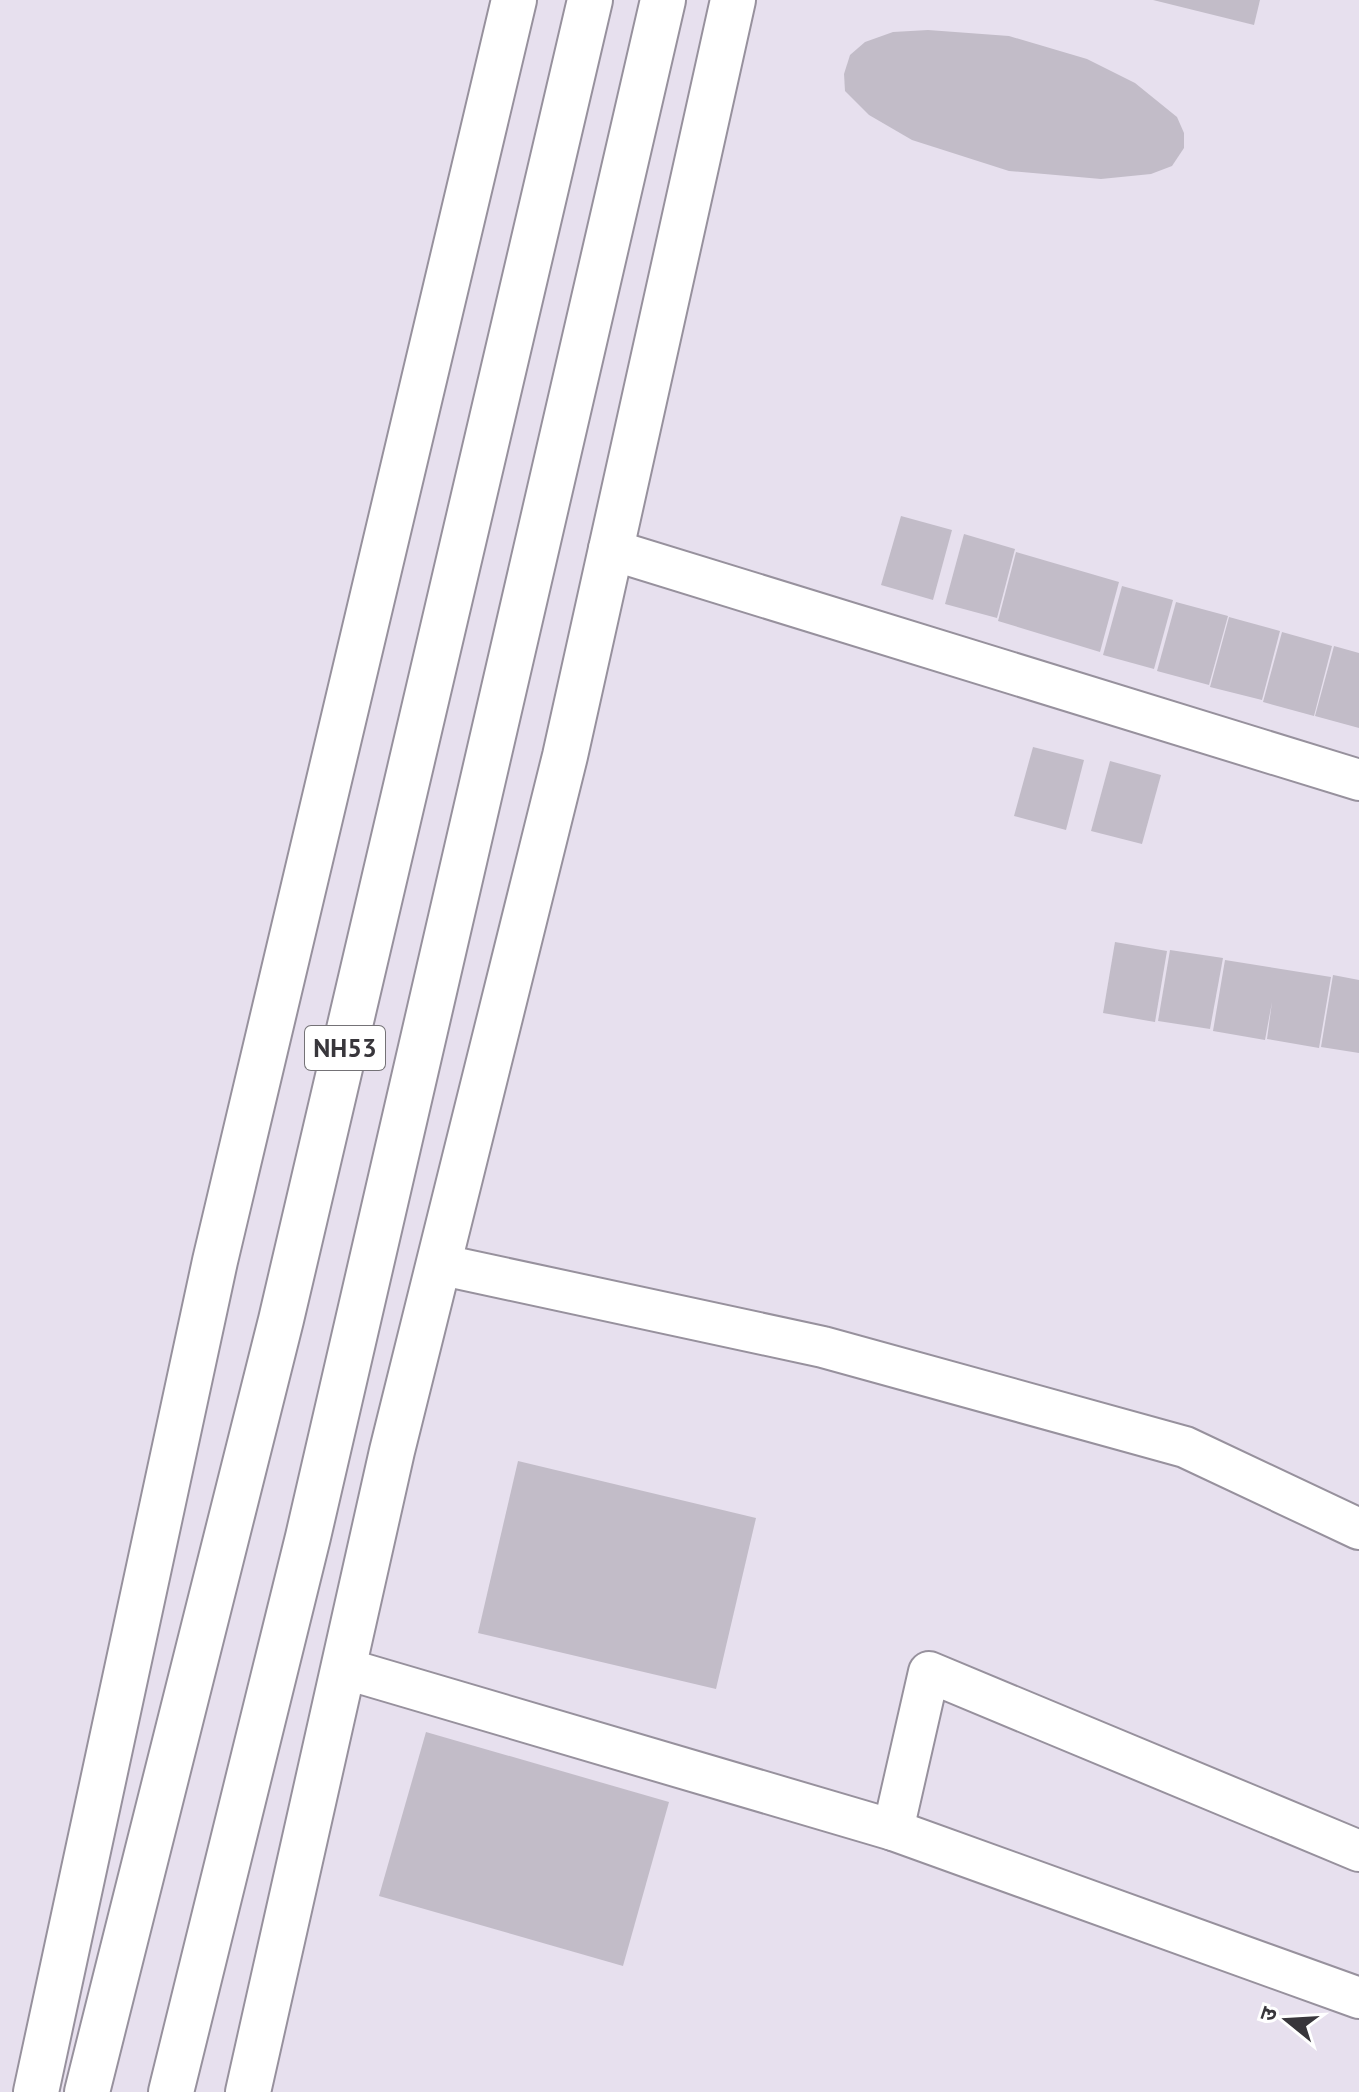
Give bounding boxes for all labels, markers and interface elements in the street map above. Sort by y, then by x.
road number: NH53 [305,1026,385,1070]
north arrow [1247,1980,1327,2060]
text: उ [1253,2002,1284,2024]

